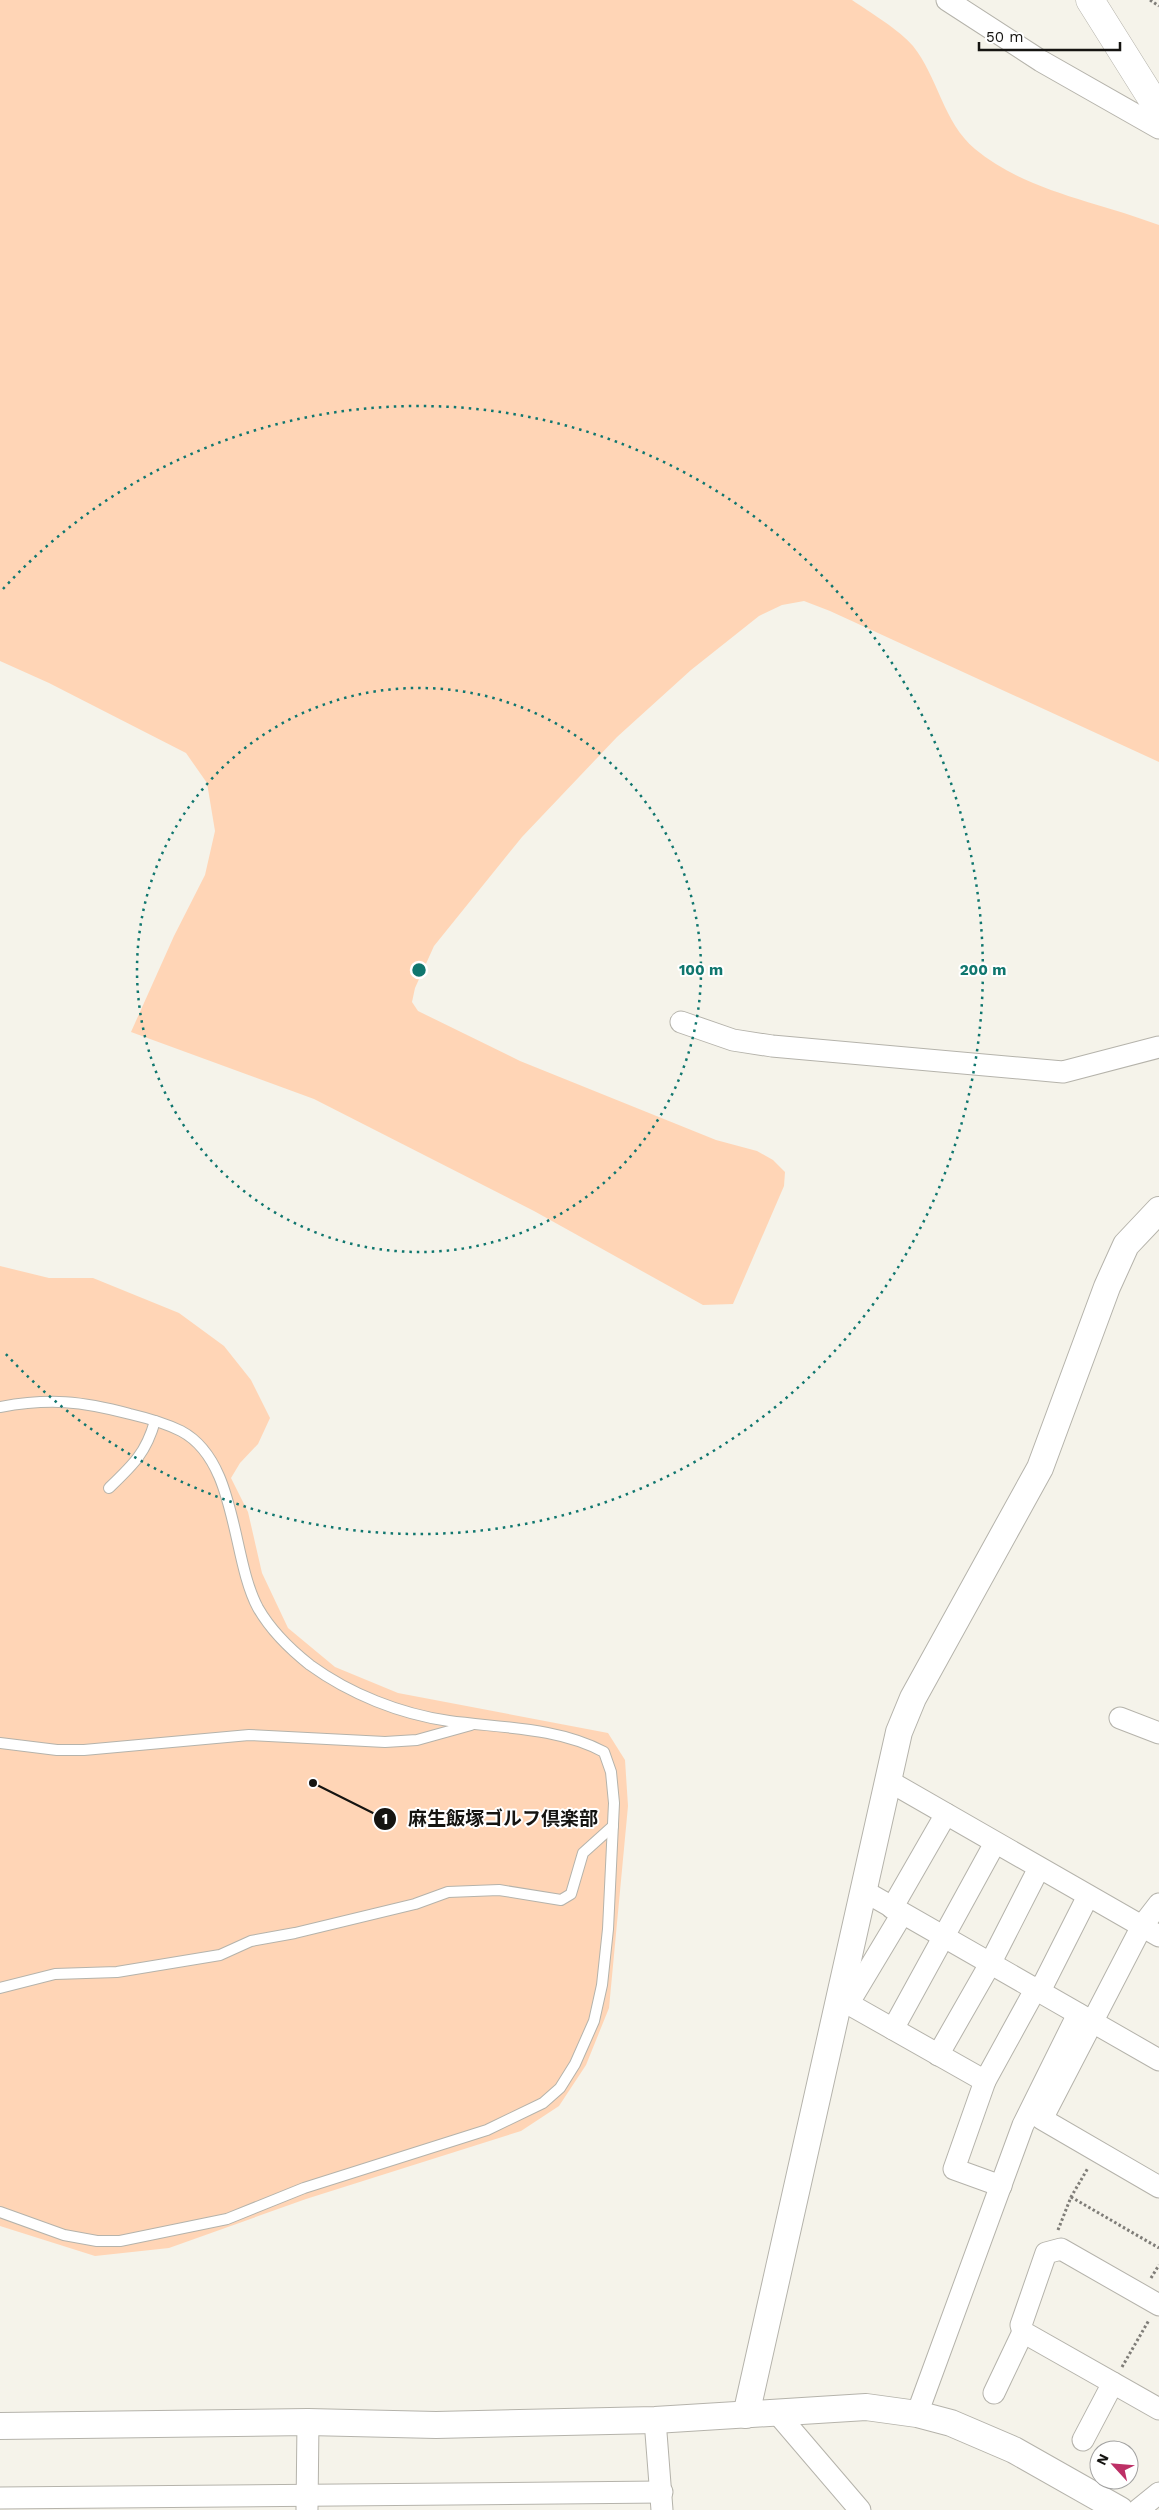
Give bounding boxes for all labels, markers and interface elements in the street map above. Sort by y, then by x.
scale bar [979,20,1120,52]
text: 50 m [986,28,1023,46]
centre of rings [410,961,428,979]
text: 100 m [679,961,723,979]
text: 200 m [960,961,1006,979]
callout: 麻生飯塚ゴルフ倶楽部 [373,1802,608,1836]
text: 麻生飯塚ゴルフ倶楽部 [408,1807,598,1830]
text: 1 [382,1810,388,1828]
north arrow [1089,2440,1139,2490]
text: N [1093,2451,1112,2467]

